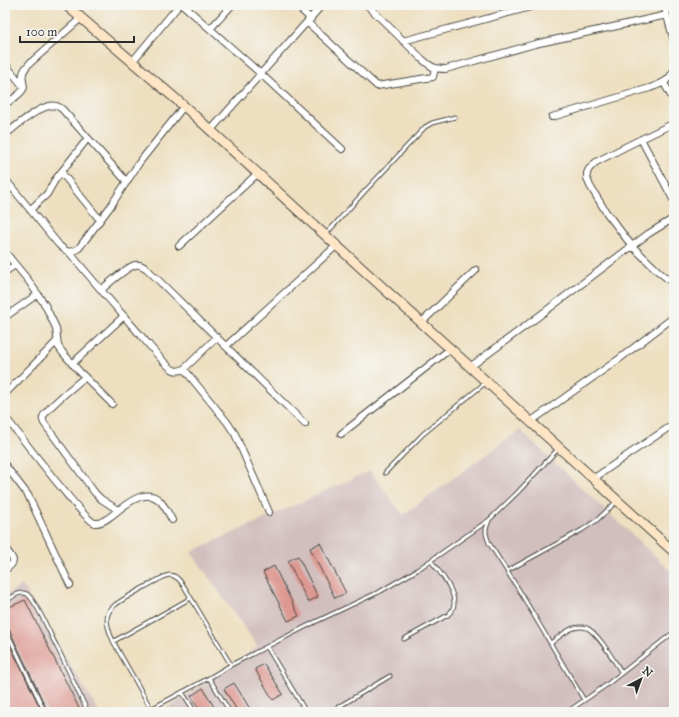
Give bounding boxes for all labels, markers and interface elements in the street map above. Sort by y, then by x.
scale bar [20,18,134,44]
text: 100 m [26,25,57,39]
north arrow [621,659,661,699]
text: N [639,664,656,680]

